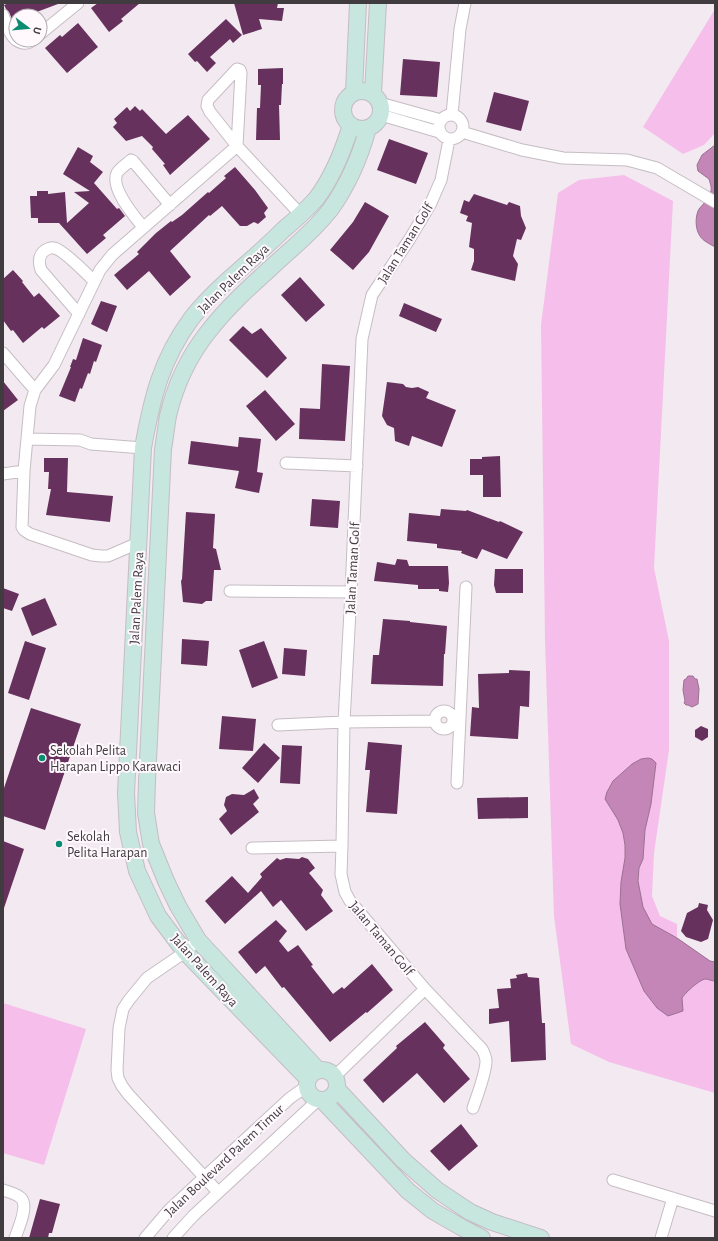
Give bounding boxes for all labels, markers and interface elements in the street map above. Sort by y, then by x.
north arrow [8,8,48,48]
text: U [31,26,43,36]
street label: Jalan Taman Golf [376,200,437,286]
street label: Jalan Palem Raya [196,241,272,316]
street label: Jalan Taman Golf [344,521,362,614]
street label: Jalan Palem Raya [128,551,146,645]
place label: Sekolah Pelita Harapan Lippo Karawaci [50,744,181,774]
marker: Sekolah Pelita Harapan Lippo Karawaci [37,753,47,763]
place label: Sekolah Pelita Harapan [67,830,147,860]
marker: Sekolah Pelita Harapan [54,839,64,849]
street label: Jalan Taman Golf [346,899,417,979]
street label: Jalan Palem Raya [168,932,241,1010]
street label: Jalan Boulevard Palem Timur [162,1102,287,1219]

